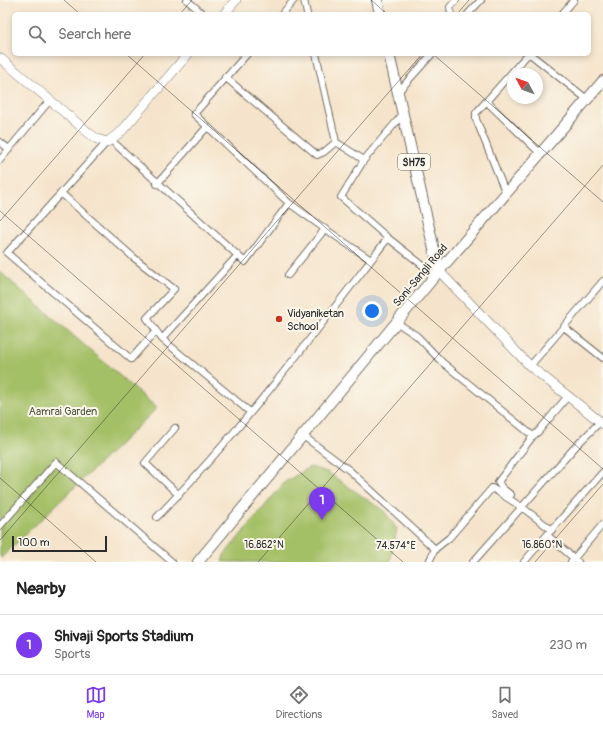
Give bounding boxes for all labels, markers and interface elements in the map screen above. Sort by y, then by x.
search box [12,12,591,56]
icon: search [26,23,48,45]
text: Search here [58,25,131,44]
north arrow [507,68,543,104]
road number: SH75 [398,154,430,170]
street label: Soni-Sangli Road [390,241,450,309]
your location [362,301,382,321]
place label: Vidyaniketan School [287,307,344,333]
marker: Vidyaniketan School [274,314,284,324]
park label: Aamrai Garden [29,405,97,418]
pin: 1 [309,487,335,520]
scale bar [12,534,107,553]
text: 100 m [18,536,49,549]
text: 16.862°N [244,539,284,551]
text: 16.860°N [522,539,563,551]
text: 74.574°E [376,540,416,552]
text: Nearby [16,578,65,599]
text: Shivaji Sports Stadium [54,627,194,646]
text: 1 [26,637,32,653]
text: 230 m [550,637,587,653]
text: Sports [54,646,90,662]
tab: Map [85,684,107,721]
tab: Directions [276,684,322,721]
tab: Saved [491,684,518,721]

